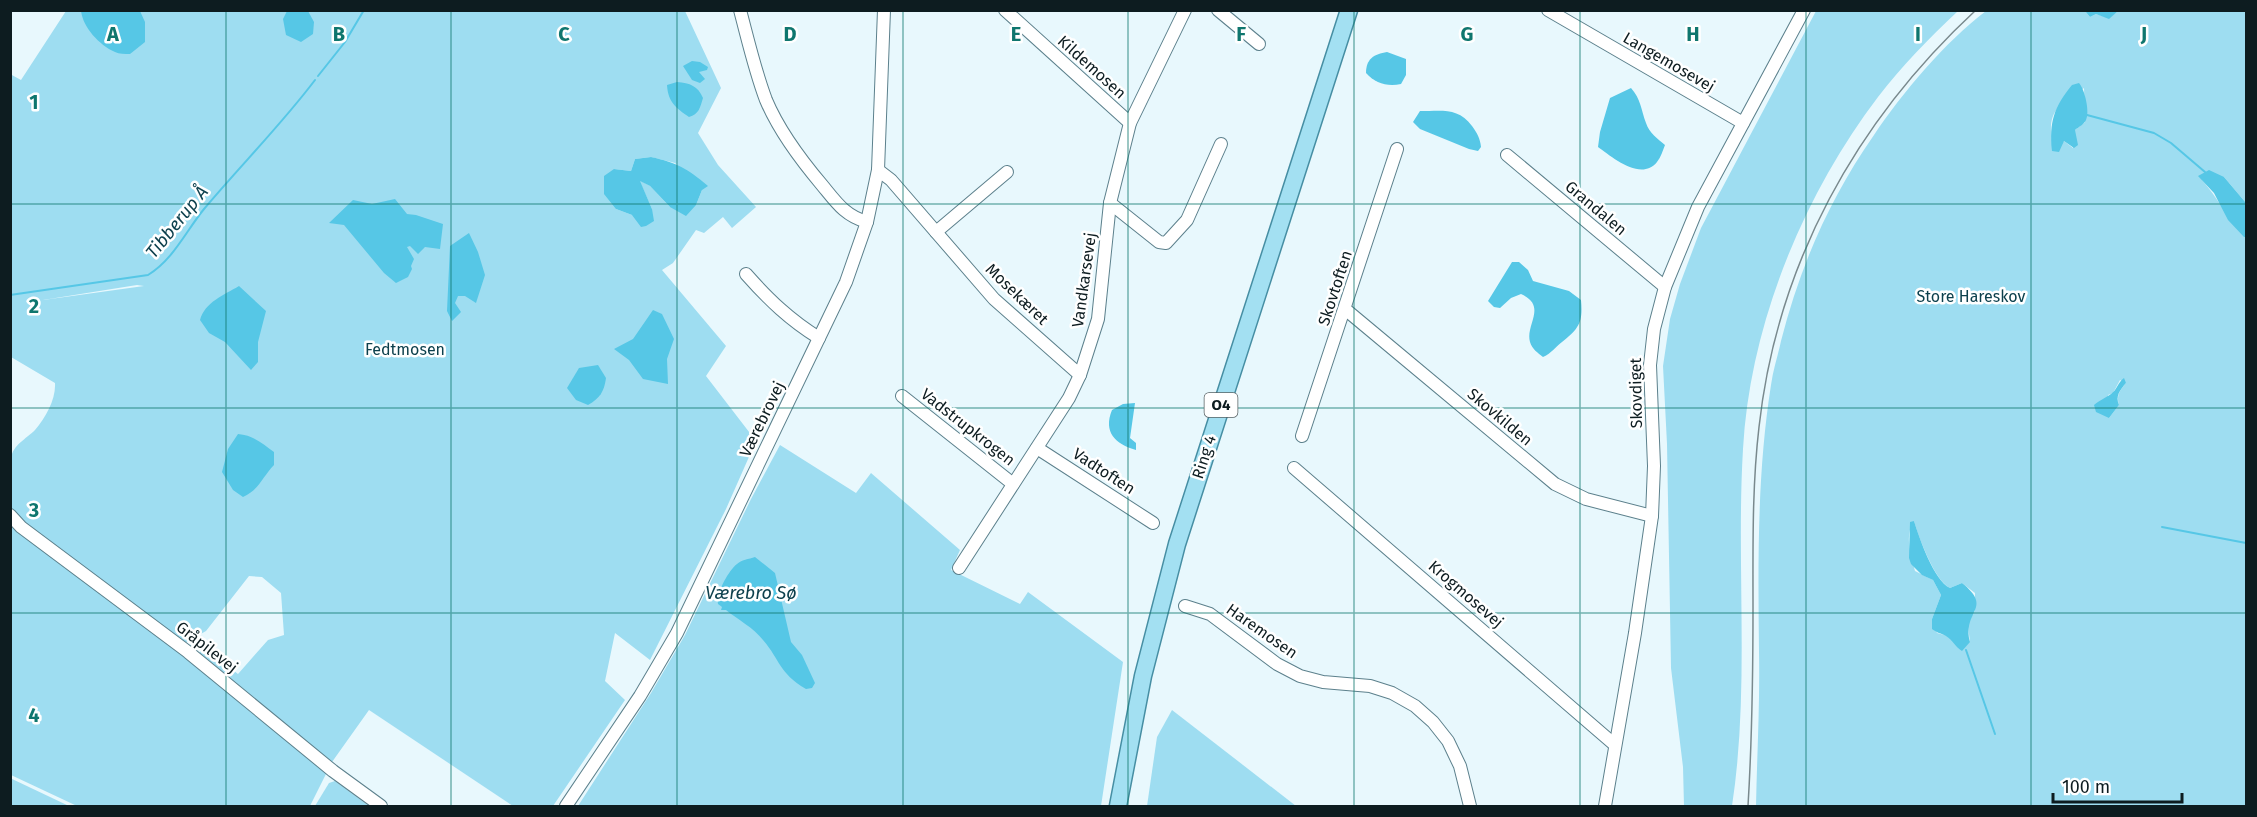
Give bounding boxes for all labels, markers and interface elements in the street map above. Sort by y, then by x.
text: A [106,22,120,46]
text: B [333,22,345,46]
text: C [558,22,570,46]
text: D [783,22,797,46]
text: E [1011,22,1021,46]
text: F [1236,22,1246,46]
text: G [1461,22,1473,46]
text: H [1686,22,1700,46]
text: I [1915,22,1921,46]
text: J [2140,22,2147,46]
street label: Langemosevej [1620,28,1718,96]
street label: Kildemosen [1054,31,1130,103]
text: 1 [29,90,39,114]
street label: Grandalen [1561,177,1631,239]
water label: Tibberup Å [140,181,213,263]
street label: Vandkarsevej [1068,231,1100,329]
street label: Skovtoften [1314,248,1356,328]
street label: Mosekæret [982,259,1052,329]
park label: Store Hareskov [1917,287,2026,306]
text: 2 [29,294,39,318]
park label: Fedtmosen [365,340,445,359]
street label: Skovdiget [1626,357,1646,428]
street label: Værebrovej [736,378,788,460]
street label: Vadstrupkrogen [917,384,1019,470]
street label: Skovkilden [1464,384,1536,450]
road number: O4 [1204,393,1238,417]
street label: Ring 4 [1188,432,1220,481]
street label: Vadtoften [1069,444,1139,498]
text: 3 [28,498,39,522]
street label: Krogmosevej [1425,556,1507,632]
water label: Værebro Sø [705,582,797,604]
street label: Haremosen [1223,600,1301,662]
street label: Gråpilevej [172,617,242,677]
text: 4 [28,703,40,727]
scale bar [2053,766,2182,804]
text: 100 m [2062,776,2110,798]

